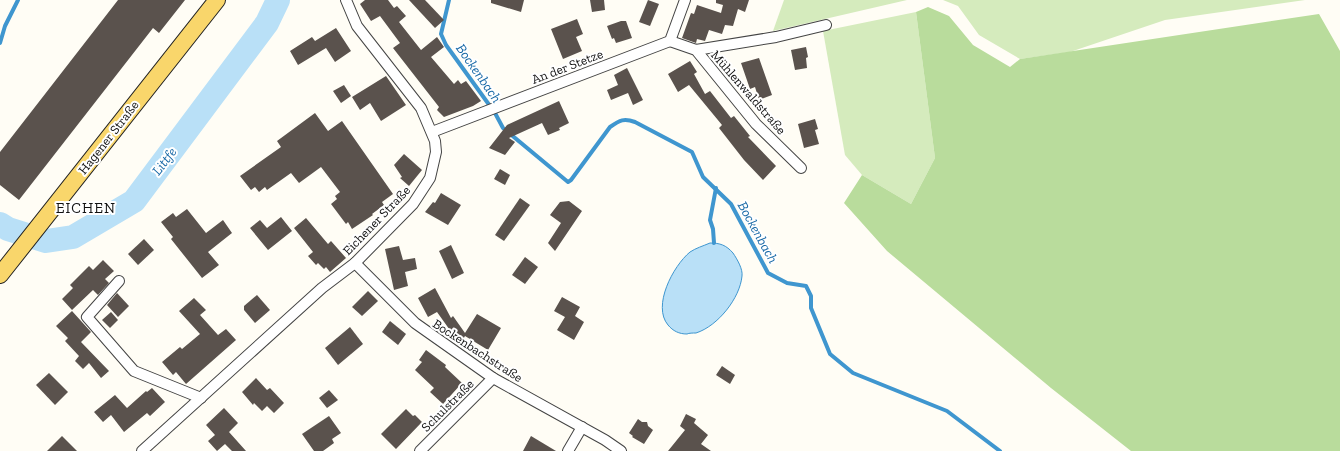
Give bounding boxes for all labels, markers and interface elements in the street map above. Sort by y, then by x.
water label: Bockenbach [452,41,505,106]
street label: An der Stetze [529,46,605,87]
street label: Mühlenwaldstraße [708,47,789,137]
street label: Hagener Straße [75,98,142,177]
water label: Littfe [148,144,180,179]
street label: Eichener Straße [340,183,413,258]
water label: Bockenbach [734,198,781,266]
district label: EICHEN [56,199,116,217]
street label: Bockenbachstraße [430,316,525,385]
street label: Schulstraße [418,376,477,435]

